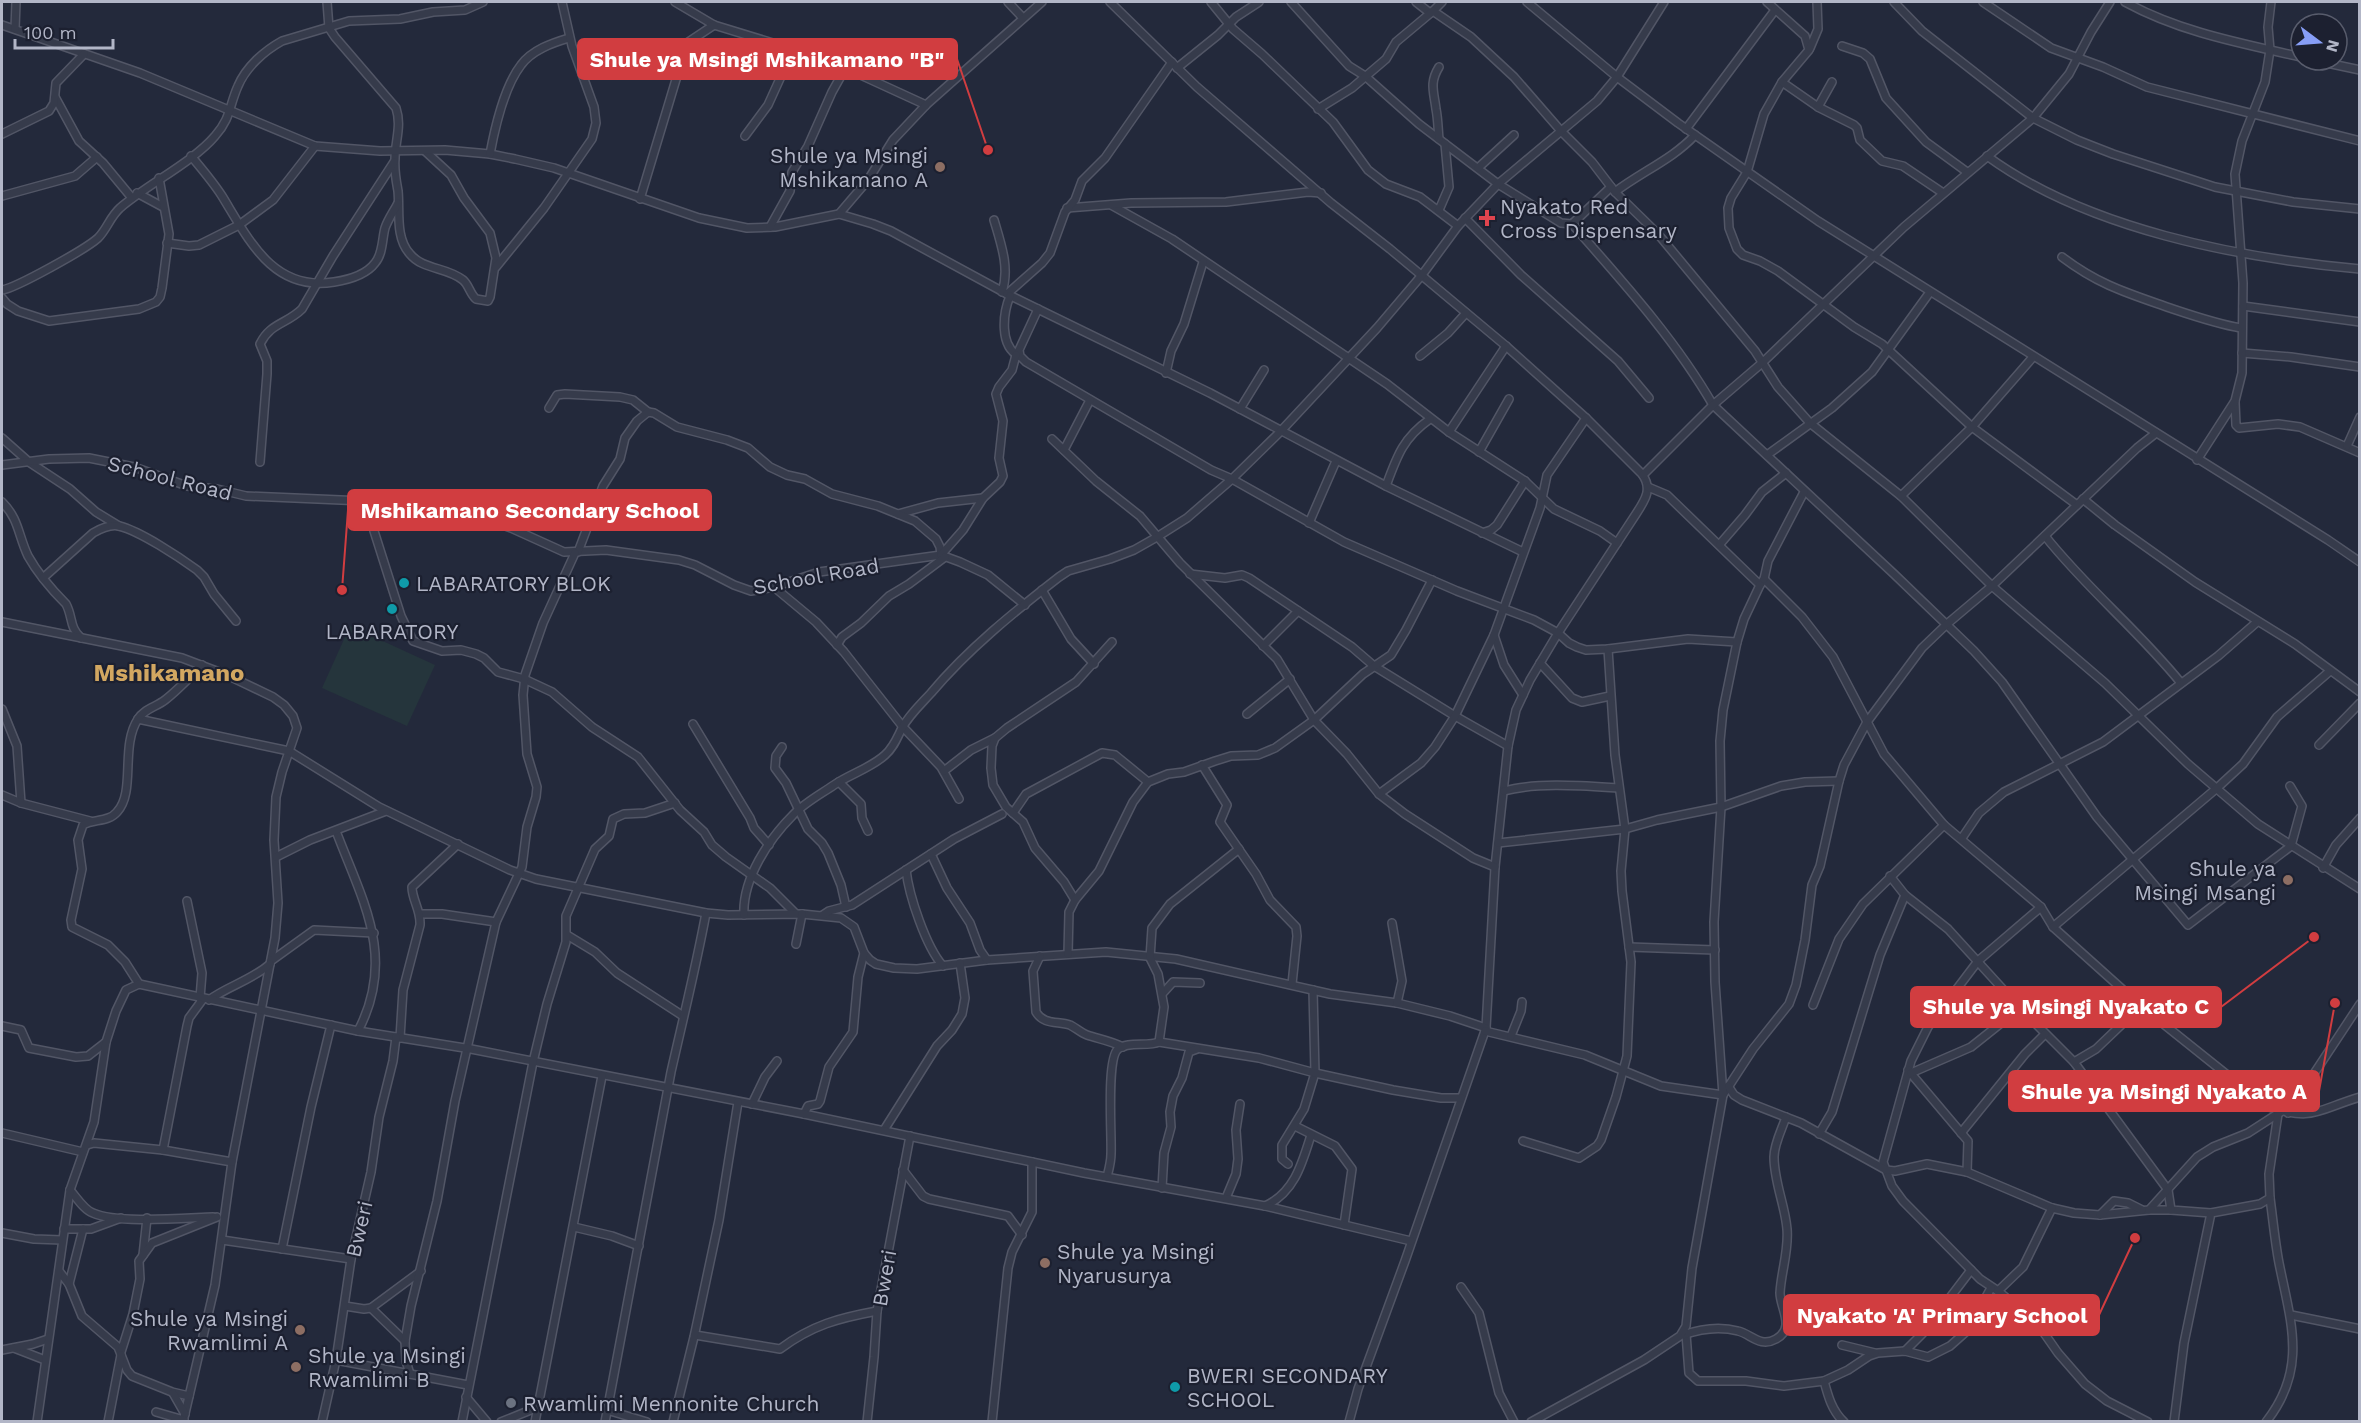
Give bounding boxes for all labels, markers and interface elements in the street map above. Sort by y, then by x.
scale bar [15,12,112,50]
north arrow [2289,12,2349,72]
text: 100 m [24,22,77,43]
text: N [2322,38,2344,54]
callout: Shule ya Msingi Mshikamano "B" [578,39,957,79]
text: Shule ya Msingi Mshikamano "B" [590,47,944,72]
place label: Shule ya Msingi Mshikamano A [770,143,928,192]
marker: Shule ya Msingi Mshikamano A [933,160,947,174]
place label: Nyakato Red Cross Dispensary [1500,194,1677,243]
marker: Nyakato Red Cross Dispensary [1478,209,1496,227]
street label: School Road [105,450,235,506]
callout: Mshikamano Secondary School [348,490,711,530]
text: Mshikamano Secondary School [361,498,700,523]
street label: School Road [751,553,881,599]
place label: LABARATORY BLOK [416,571,611,596]
marker: LABARATORY BLOK [397,576,411,590]
marker: LABARATORY [385,602,399,616]
place label: LABARATORY [325,619,459,644]
district label: Mshikamano [94,659,244,687]
place label: Shule ya Msingi Msangi [2134,856,2276,905]
marker: Shule ya Msingi Msangi [2281,873,2295,887]
callout: Shule ya Msingi Nyakato C [1911,987,2221,1027]
text: Shule ya Msingi Nyakato C [1923,994,2209,1019]
callout: Shule ya Msingi Nyakato A [2009,1071,2319,1111]
text: Shule ya Msingi Nyakato A [2021,1079,2307,1104]
street label: Bweri [340,1198,378,1260]
place label: Shule ya Msingi Nyarusurya [1057,1239,1215,1288]
street label: Bweri [867,1248,901,1308]
marker: Shule ya Msingi Nyarusurya [1038,1256,1052,1270]
callout: Nyakato 'A' Primary School [1784,1295,2099,1335]
text: Nyakato 'A' Primary School [1797,1303,2088,1328]
place label: Shule ya Msingi Rwamlimi A [130,1306,288,1355]
marker: Shule ya Msingi Rwamlimi A [293,1323,307,1337]
place label: Shule ya Msingi Rwamlimi B [308,1343,466,1392]
marker: Shule ya Msingi Rwamlimi B [289,1360,303,1374]
place label: BWERI SECONDARY SCHOOL [1187,1363,1388,1412]
marker: BWERI SECONDARY SCHOOL [1168,1380,1182,1394]
place label: Rwamlimi Mennonite Church [523,1391,819,1416]
marker: Rwamlimi Mennonite Church [504,1396,518,1410]

